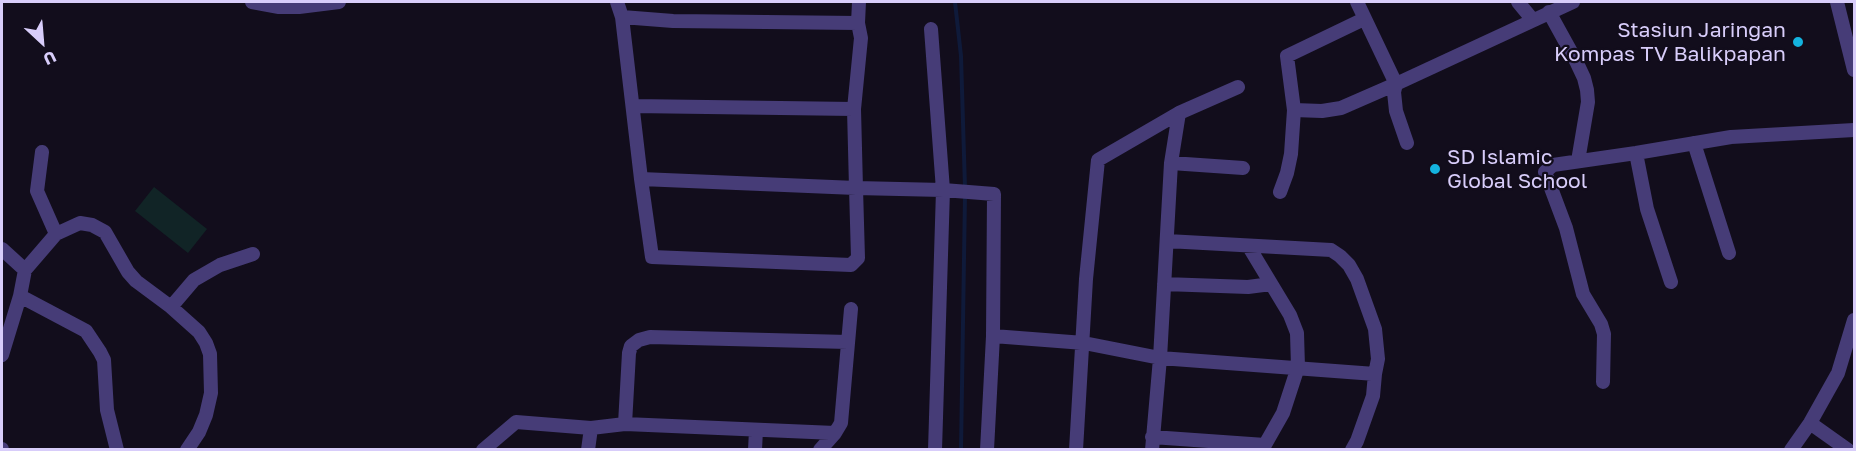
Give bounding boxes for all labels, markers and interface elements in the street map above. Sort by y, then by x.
north arrow [12,12,72,72]
place label: Stasiun Jaringan Kompas TV Balikpapan [1554,17,1786,67]
marker: Stasiun Jaringan Kompas TV Balikpapan [1791,35,1805,49]
text: U [40,47,60,70]
place label: SD Islamic Global School [1447,144,1587,194]
marker: SD Islamic Global School [1428,162,1442,176]

